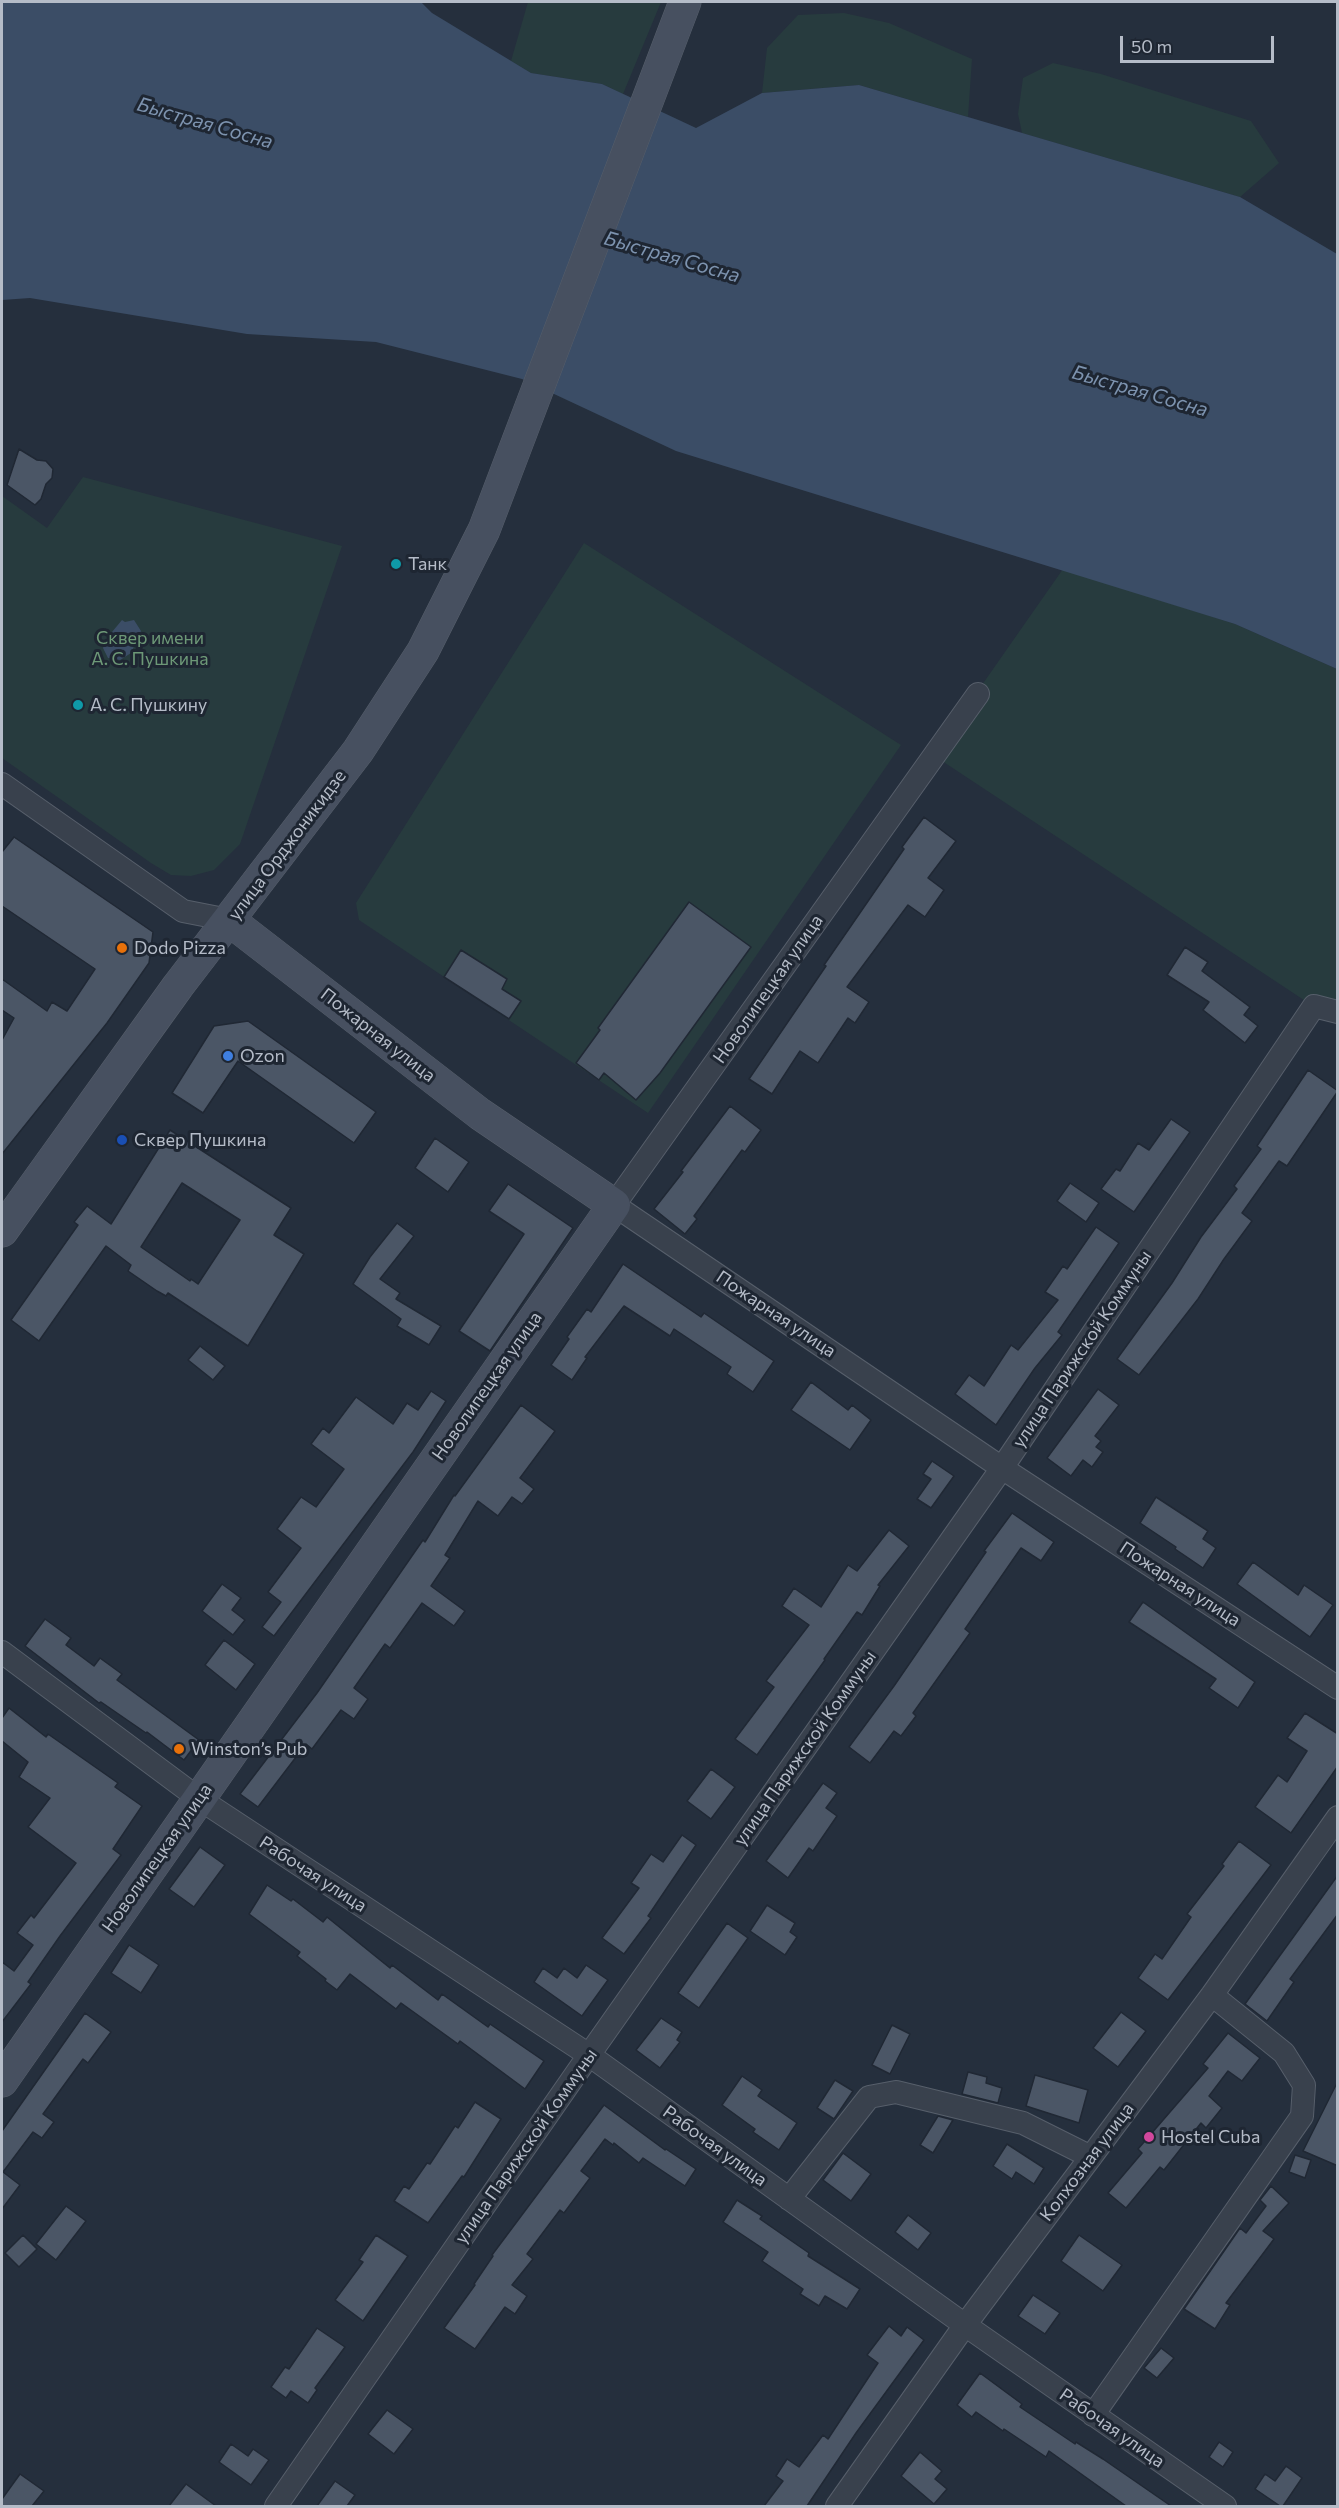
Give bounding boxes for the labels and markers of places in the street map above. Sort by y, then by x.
place label: Танк [408,553,447,575]
marker: Танк [389,557,403,571]
place label: А. С. Пушкину [90,694,207,716]
marker: А. С. Пушкину [71,698,85,712]
place label: Dodo Pizza [134,937,226,959]
marker: Dodo Pizza [115,941,129,955]
place label: Ozon [240,1045,285,1067]
marker: Ozon [221,1049,235,1063]
place label: Сквер Пушкина [134,1129,266,1151]
marker: Сквер Пушкина [115,1133,129,1147]
place label: Winston’s Pub [191,1738,307,1760]
marker: Winston’s Pub [172,1742,186,1756]
place label: Hostel Cuba [1161,2126,1260,2148]
marker: Hostel Cuba [1142,2130,1156,2144]

